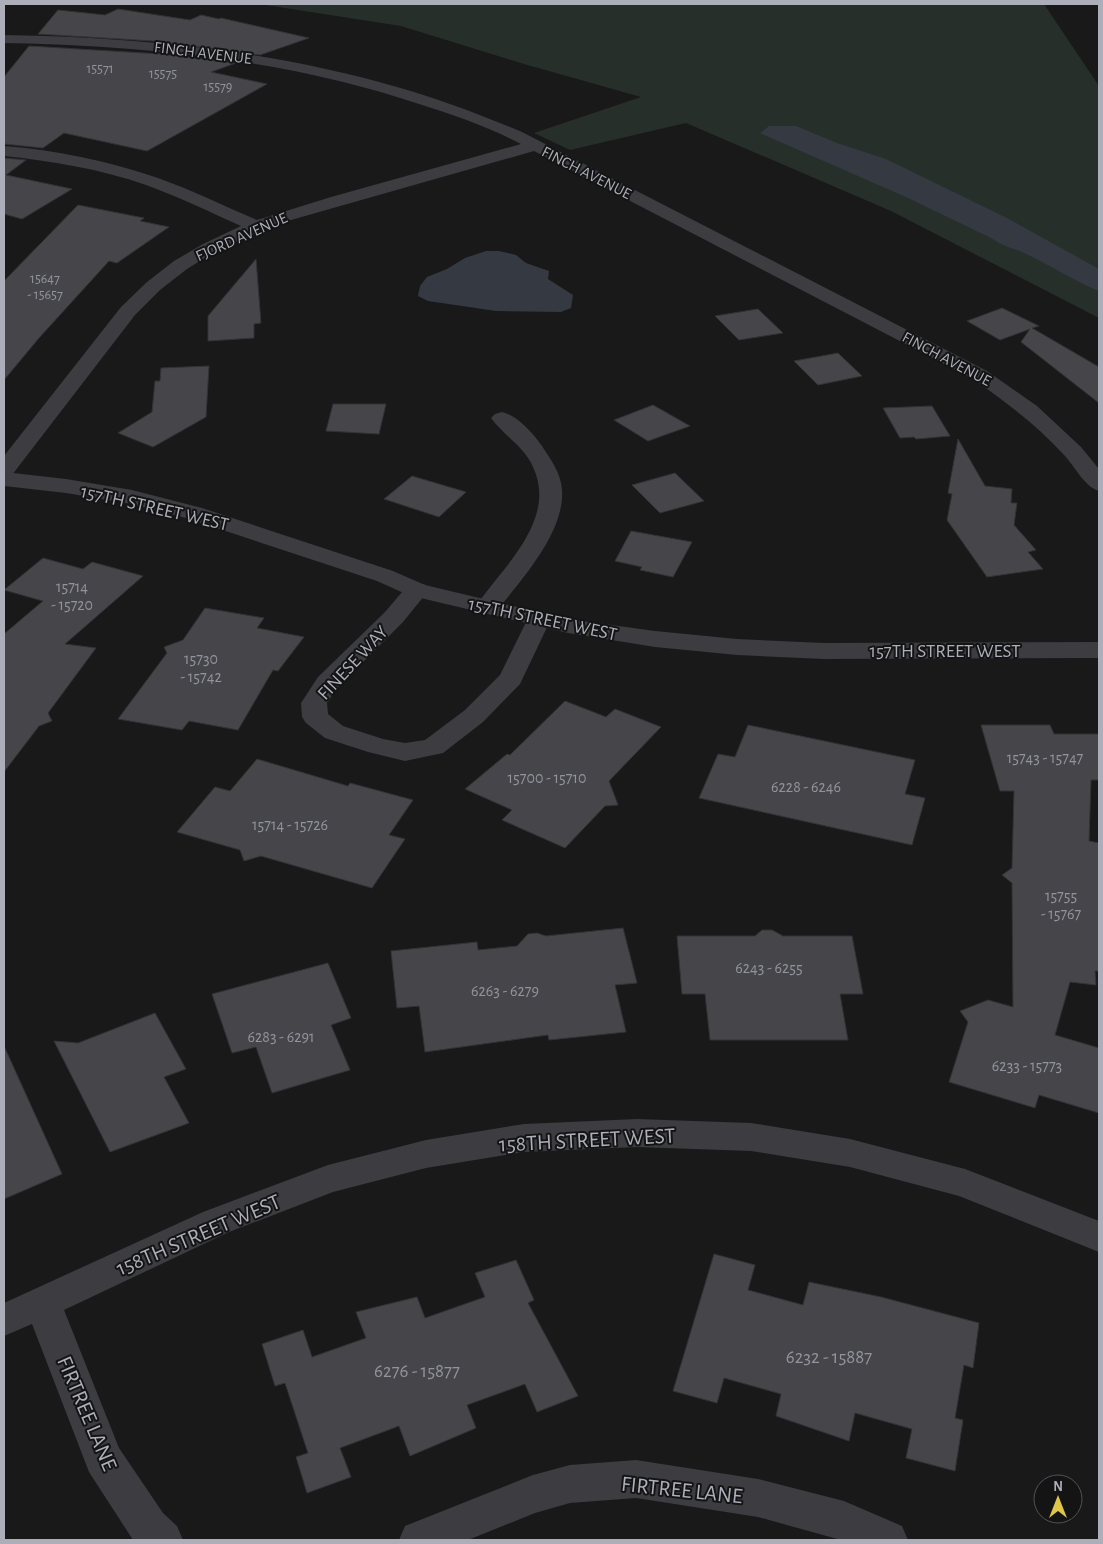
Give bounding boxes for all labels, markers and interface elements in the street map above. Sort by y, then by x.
street label: FINCH AVENUE [153,39,253,67]
house number: 15571 [86,62,114,76]
house number: 15575 [149,67,177,81]
house number: 15579 [204,80,232,94]
street label: FINCH AVENUE [539,143,634,202]
street label: FJORD AVENUE [193,209,290,264]
house number: 15647 - 15657 [27,272,63,302]
street label: FINCH AVENUE [899,329,994,389]
street label: 157TH STREET WEST [79,482,230,535]
house number: 15714 - 15720 [51,579,93,613]
street label: 157TH STREET WEST [467,594,619,644]
street label: FINESE WAY [314,622,392,704]
street label: 157TH STREET WEST [869,642,1021,661]
house number: 15730 - 15742 [180,651,222,685]
house number: 15743 - 15747 [1007,750,1084,766]
house number: 15700 - 15710 [508,770,586,786]
house number: 6228 - 6246 [771,779,841,795]
house number: 15714 - 15726 [252,817,328,833]
house number: 15755 - 15767 [1041,888,1082,922]
house number: 6243 - 6255 [735,960,803,976]
house number: 6263 - 6279 [471,983,539,999]
house number: 6283 - 6291 [248,1029,315,1045]
house number: 6233 - 15773 [992,1058,1062,1074]
street label: 158TH STREET WEST [498,1124,676,1156]
street label: 158TH STREET WEST [113,1190,284,1280]
house number: 6232 - 15887 [786,1348,872,1367]
street label: FIRTREE LANE [53,1353,121,1474]
house number: 6276 - 15877 [374,1362,460,1381]
street label: FIRTREE LANE [620,1473,744,1507]
north arrow [1033,1474,1083,1524]
text: N [1053,1480,1063,1494]

